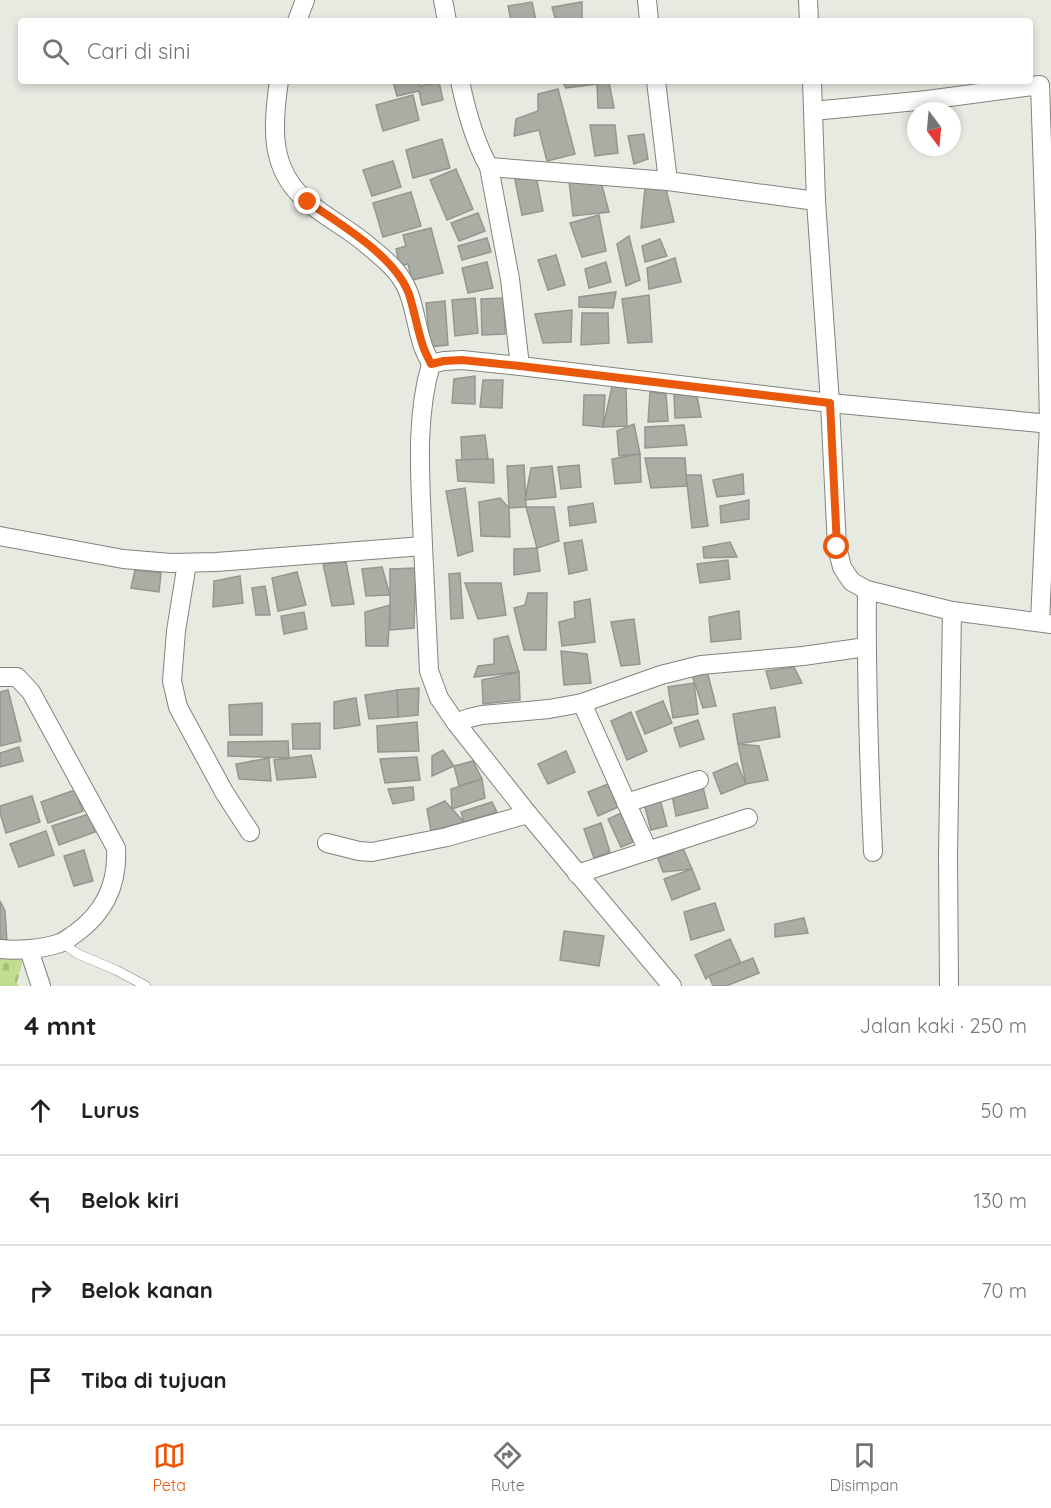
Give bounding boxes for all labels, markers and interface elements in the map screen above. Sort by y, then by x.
search box [18,18,1033,84]
icon: search [39,35,72,68]
text: Cari di sini [87,37,190,65]
north arrow [907,102,961,156]
route end [294,188,320,214]
route start [823,533,849,559]
text: 4 mnt [24,1009,97,1042]
text: Jalan kaki · 250 m [860,1013,1027,1038]
icon: ahead [24,1094,57,1127]
text: Lurus [81,1096,139,1124]
text: 50 m [981,1098,1027,1123]
icon: left [24,1184,57,1217]
text: Belok kiri [81,1186,179,1214]
text: 130 m [974,1188,1027,1213]
icon: right [24,1274,57,1307]
text: Belok kanan [81,1276,213,1304]
text: 70 m [981,1278,1027,1303]
icon: arrive [24,1364,57,1397]
text: Tiba di tujuan [81,1366,227,1394]
tab: Peta [152,1439,186,1495]
tab: Rute [491,1439,525,1495]
tab: Disimpan [830,1439,899,1495]

